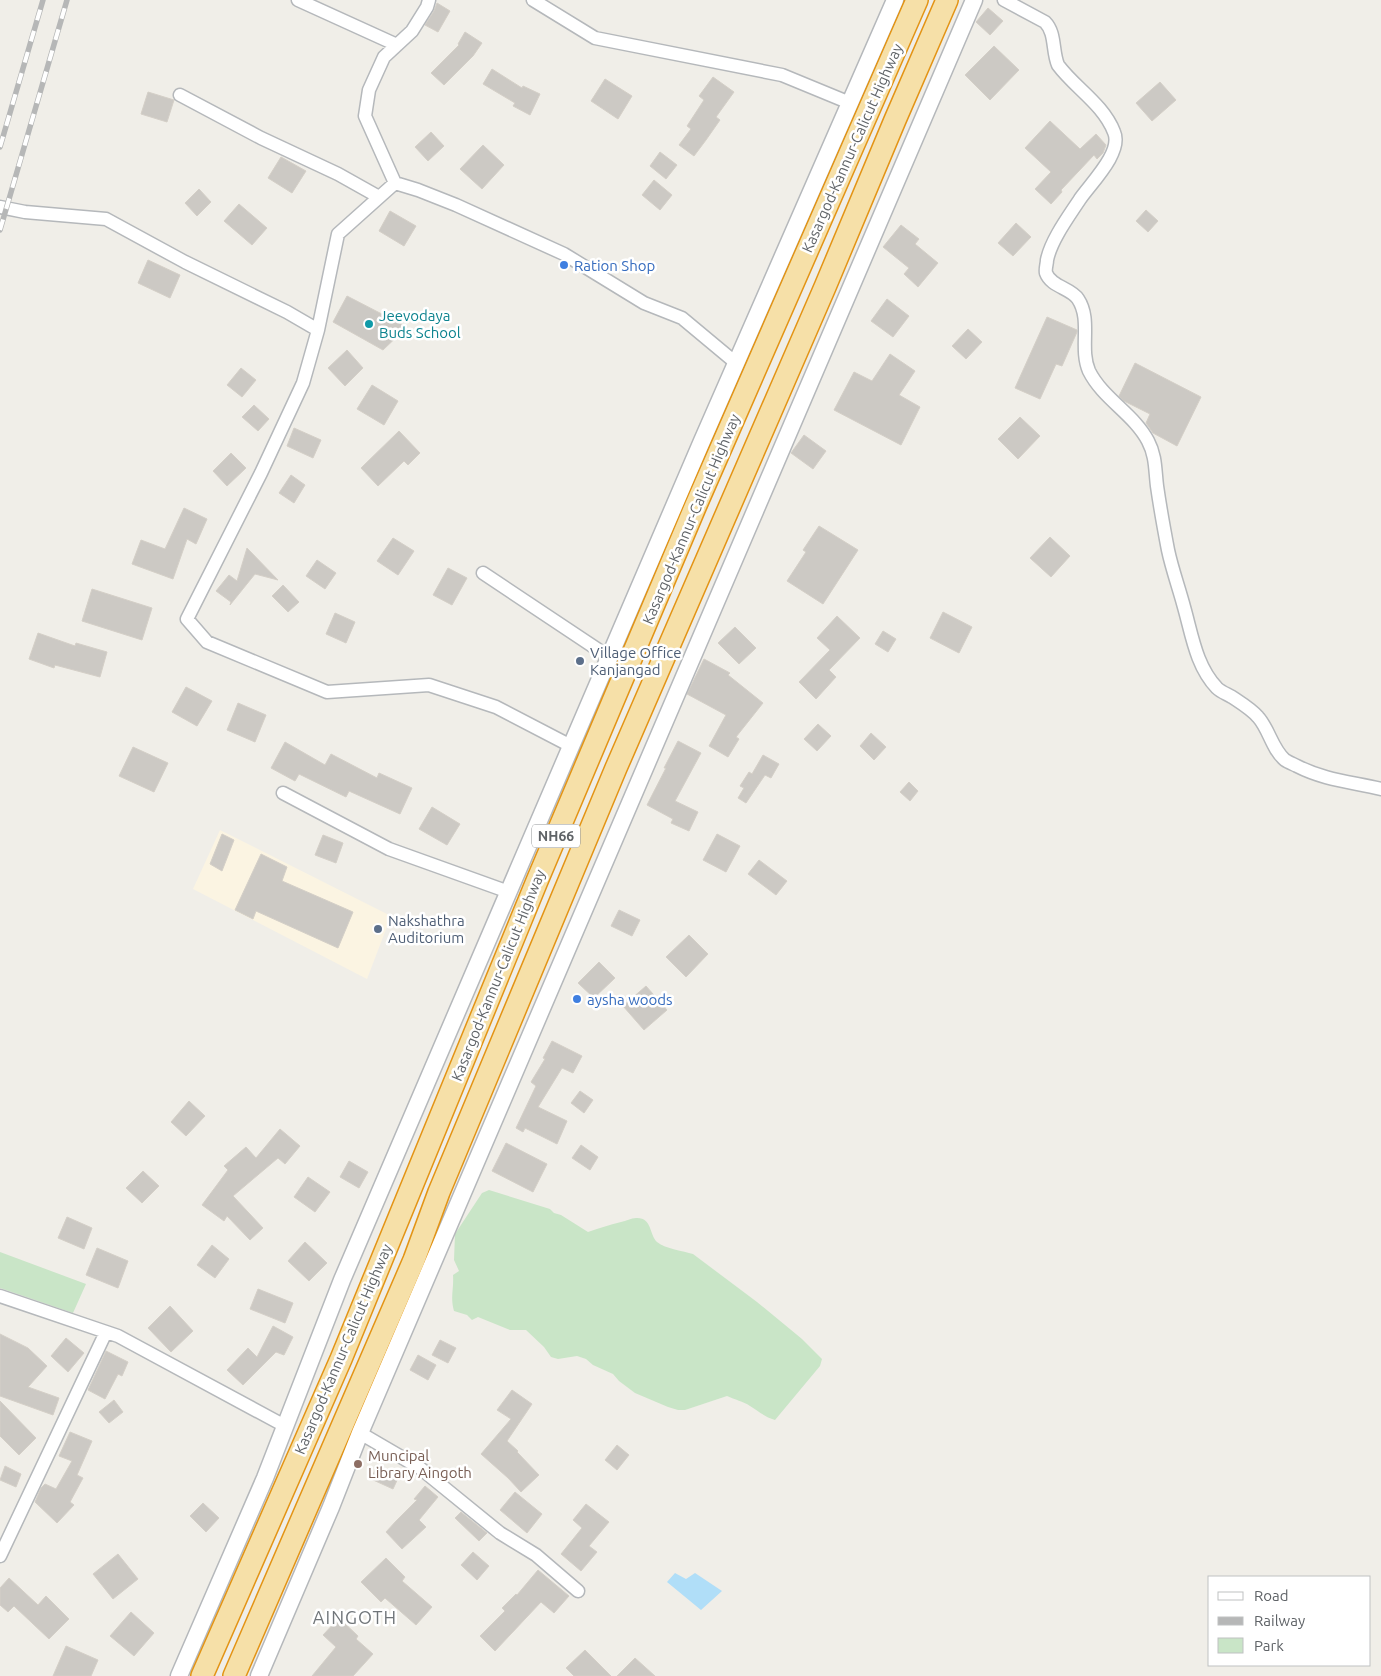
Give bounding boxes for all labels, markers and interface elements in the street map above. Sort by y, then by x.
street label: Kasargod-Kannur-Calicut Highway [798,41,906,255]
place label: Ration Shop [574,257,655,274]
marker: Ration Shop [558,259,570,271]
place label: Jeevodaya Buds School [379,307,461,341]
marker: Jeevodaya Buds School [363,318,375,330]
street label: Kasargod-Kannur-Calicut Highway [639,411,743,627]
place label: Village Office Kanjangad [590,644,682,678]
marker: Village Office Kanjangad [574,655,586,667]
road number: NH66 [532,824,580,848]
street label: Kasargod-Kannur-Calicut Highway [448,867,548,1083]
place label: Nakshathra Auditorium [388,912,465,946]
marker: Nakshathra Auditorium [372,923,384,935]
place label: aysha woods [587,991,673,1008]
marker: aysha woods [571,993,583,1005]
street label: Kasargod-Kannur-Calicut Highway [291,1241,395,1457]
place label: Muncipal Library Aingoth [368,1447,472,1481]
marker: Muncipal Library Aingoth [352,1458,364,1470]
legend [1208,1576,1371,1666]
text: Road [1254,1587,1289,1604]
district label: AINGOTH [313,1607,397,1627]
text: Railway [1254,1612,1305,1629]
text: Park [1254,1637,1284,1654]

